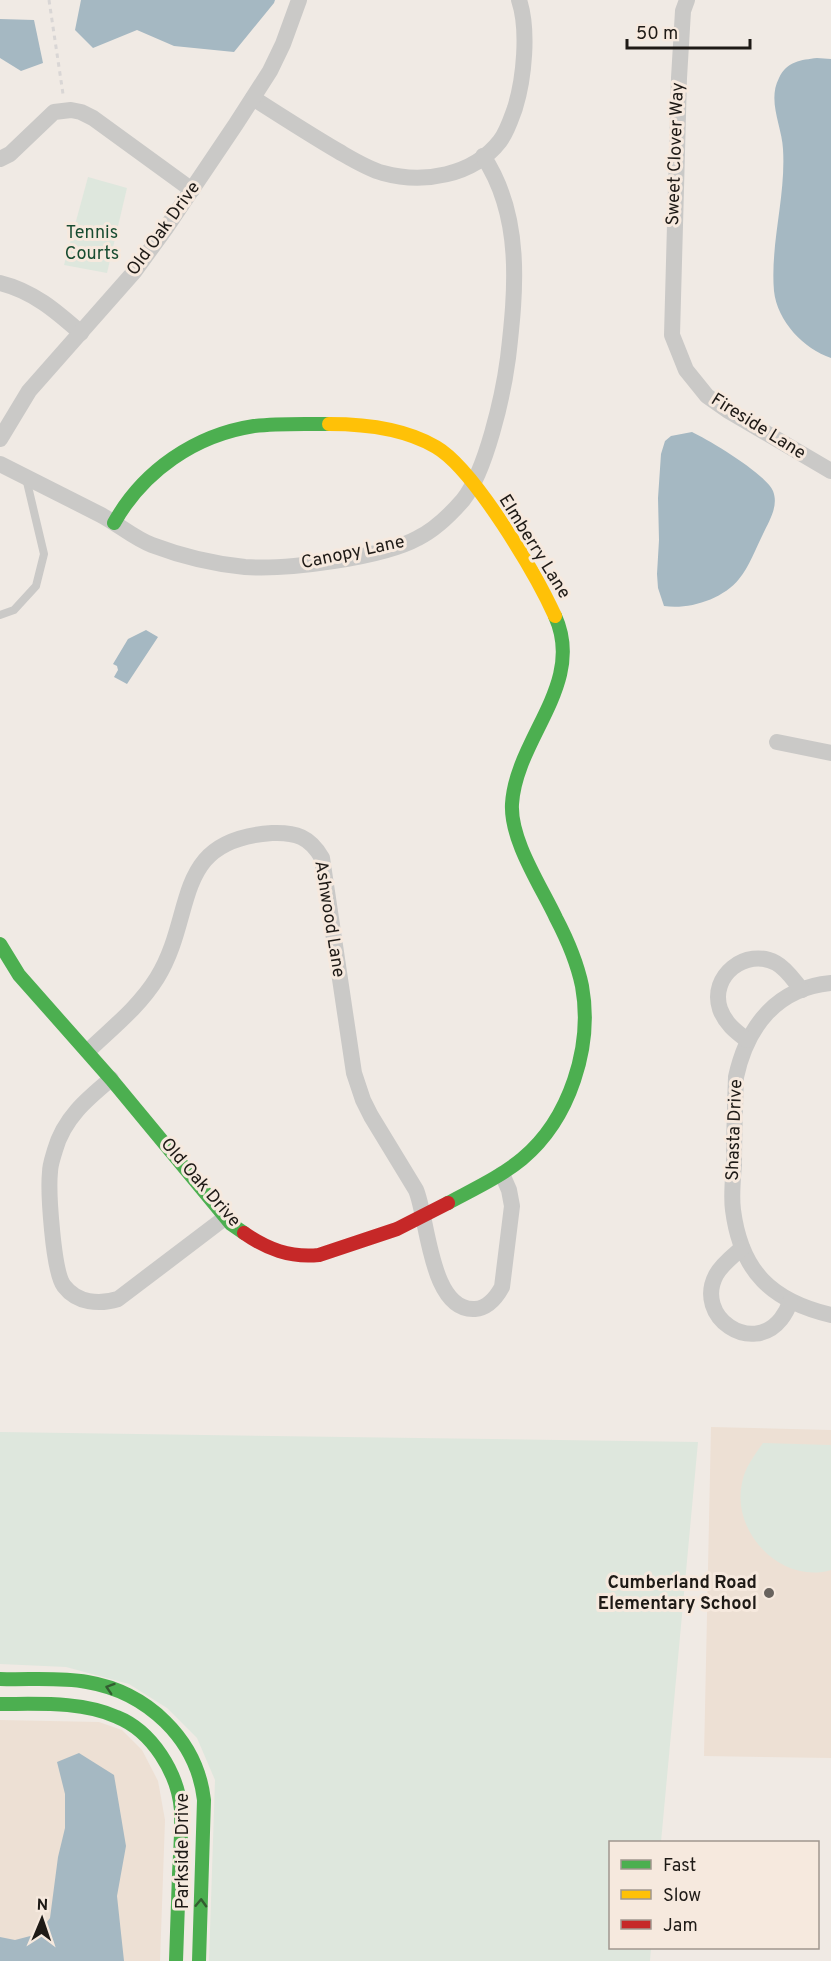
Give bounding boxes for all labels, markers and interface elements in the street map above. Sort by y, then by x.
scale bar [627,12,750,50]
text: 50 m [636,23,678,46]
street label: Sweet Clover Way [662,82,690,226]
street label: Old Oak Drive [122,177,206,281]
park label: Tennis Courts [65,222,119,266]
street label: Fireside Lane [706,389,810,465]
street label: Elmberry Lane [493,491,575,603]
street label: Canopy Lane [299,531,407,575]
street label: Ashwood Lane [308,859,350,979]
street label: Shasta Drive [722,1079,748,1181]
street label: Old Oak Drive [155,1134,245,1232]
place label: Cumberland Road Elementary School [598,1572,757,1616]
marker: Cumberland Road Elementary School [762,1586,776,1600]
one-way arrow [105,1683,116,1695]
street label: Parkside Drive [172,1793,195,1909]
legend [609,1841,819,1949]
text: Fast [663,1855,696,1878]
text: Slow [663,1885,701,1908]
north arrow [12,1889,72,1949]
text: N [36,1896,49,1916]
one-way arrow [195,1898,208,1907]
text: Jam [663,1915,698,1938]

